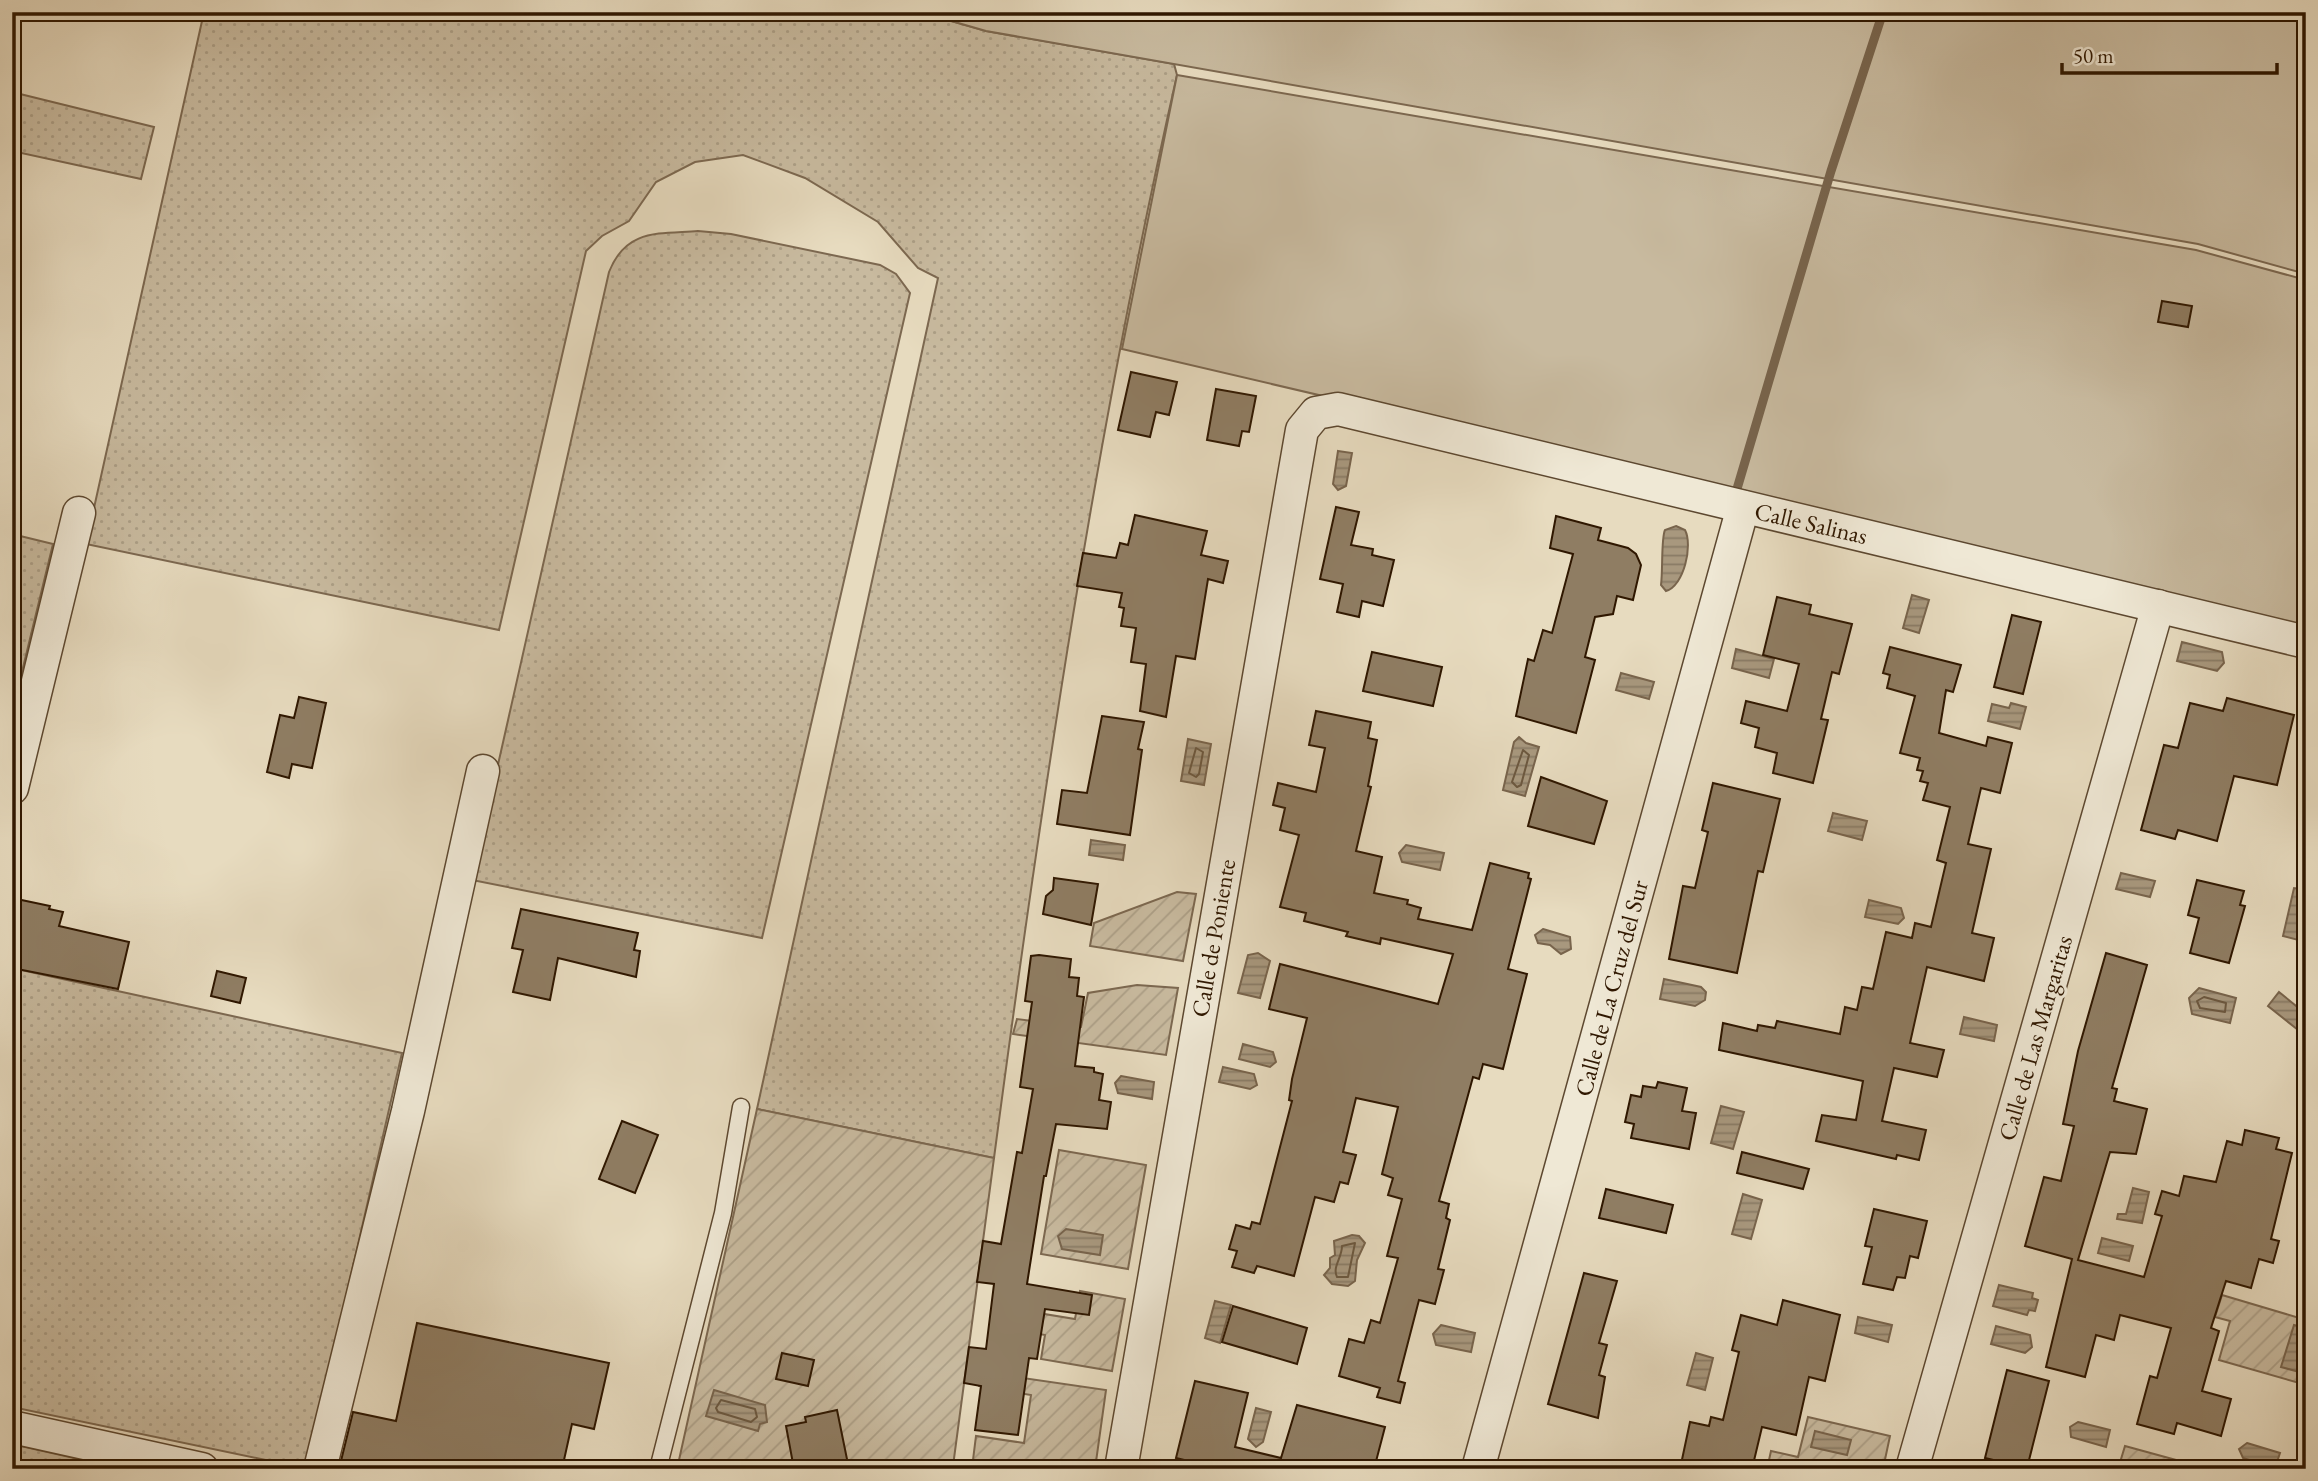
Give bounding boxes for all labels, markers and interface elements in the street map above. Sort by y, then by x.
scale bar [2062,32,2278,76]
text: 50 m [2073,42,2114,69]
street label: Calle Salinas [1752,495,1870,551]
street label: Calle de Poniente [1184,857,1242,1019]
street label: Calle de La Cruz del Sur [1567,877,1655,1099]
street label: Calle de Las Margaritas [1991,932,2079,1144]

